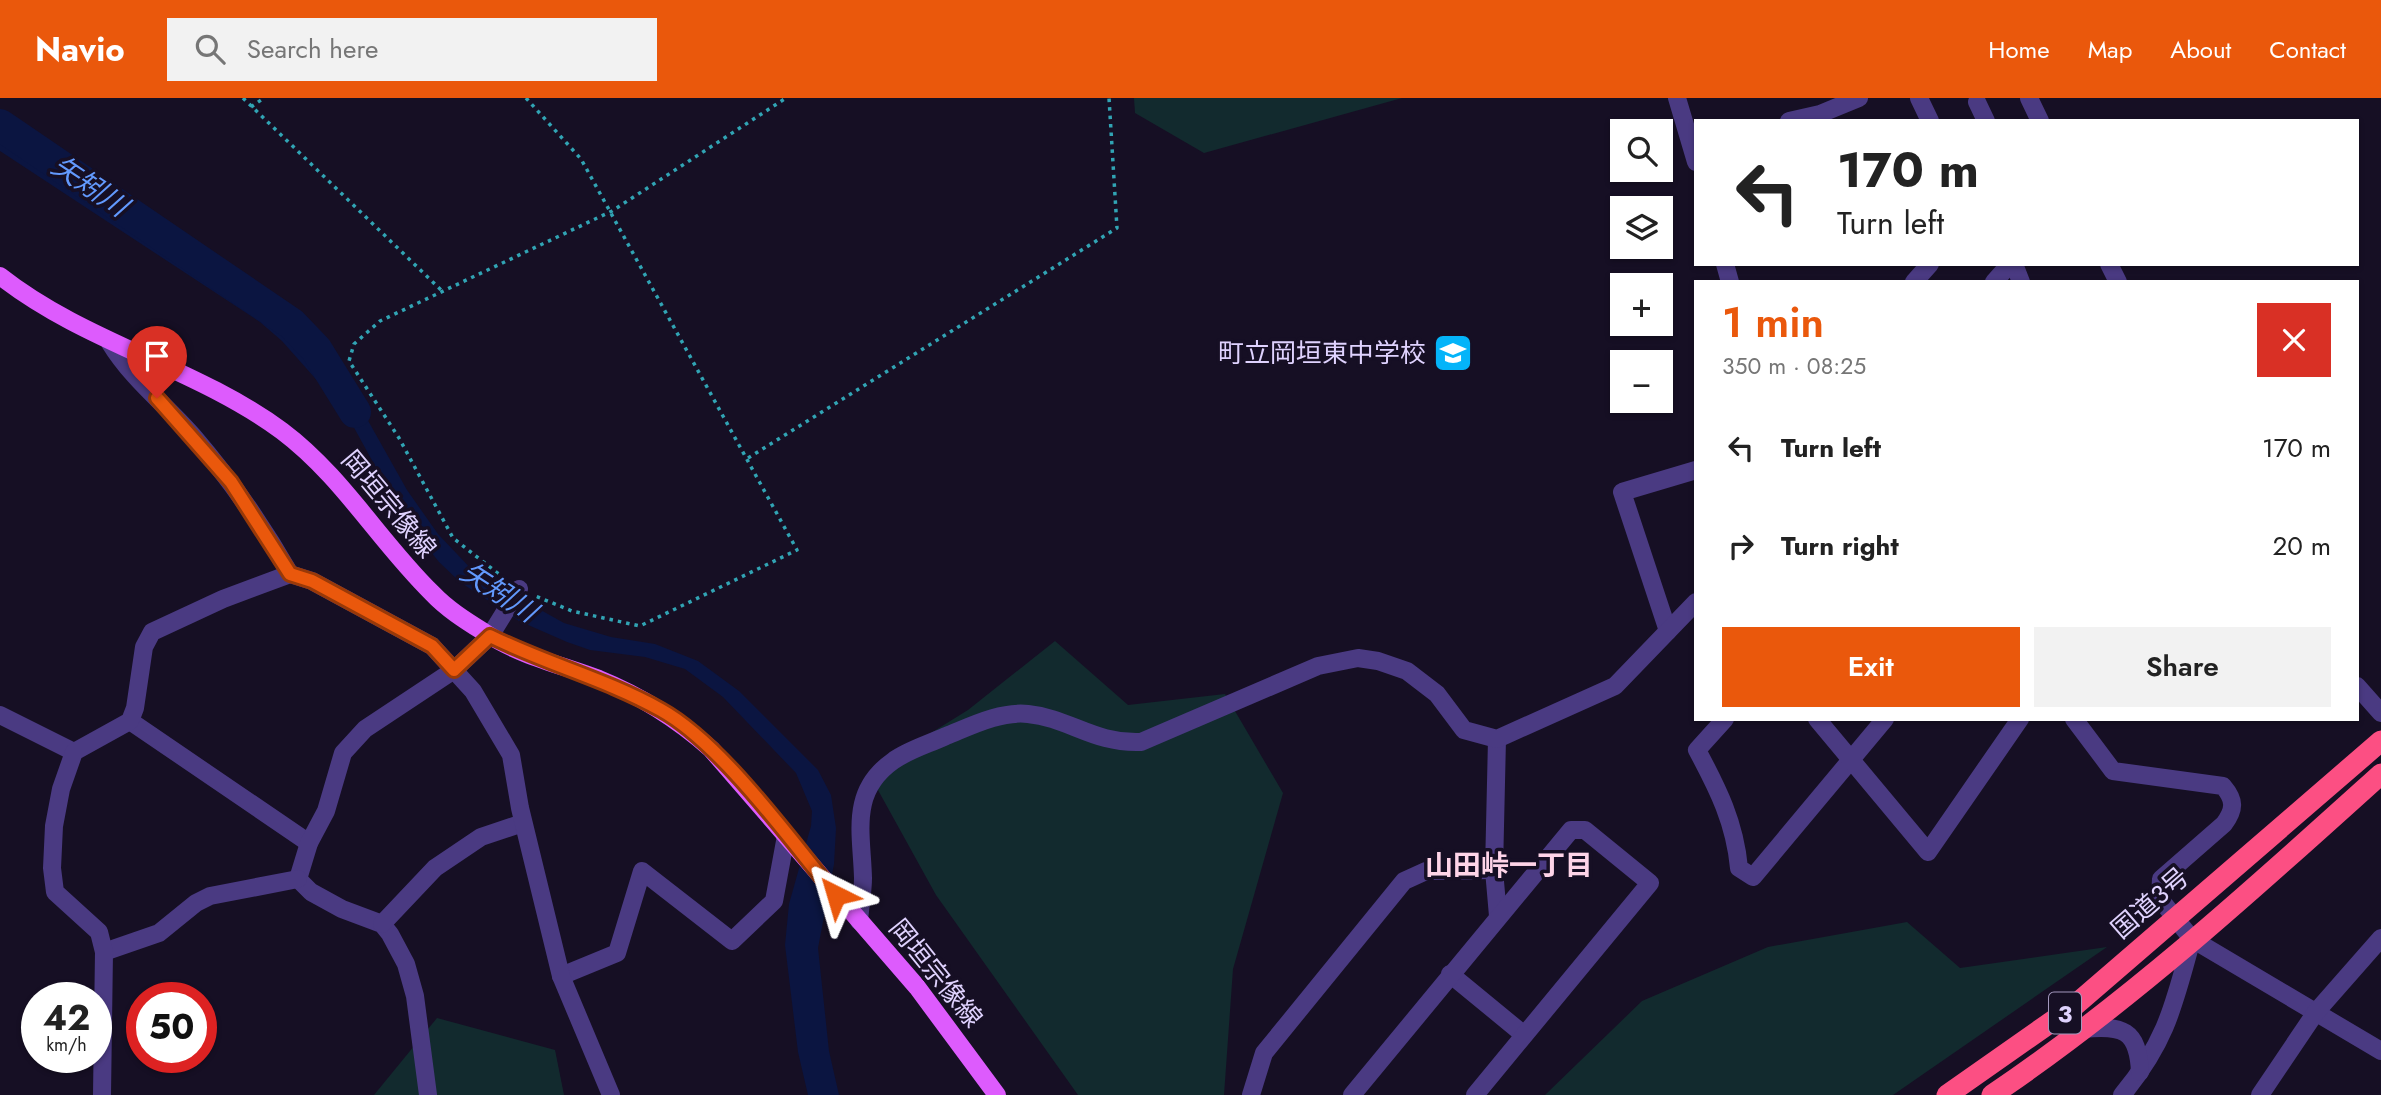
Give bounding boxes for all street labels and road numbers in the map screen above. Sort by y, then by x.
street label: 岡垣宗像線 [333,442,445,566]
street label: 国道3号 [2103,858,2197,948]
street label: 岡垣宗像線 [880,911,992,1035]
road number: 3 [2049,992,2081,1034]

